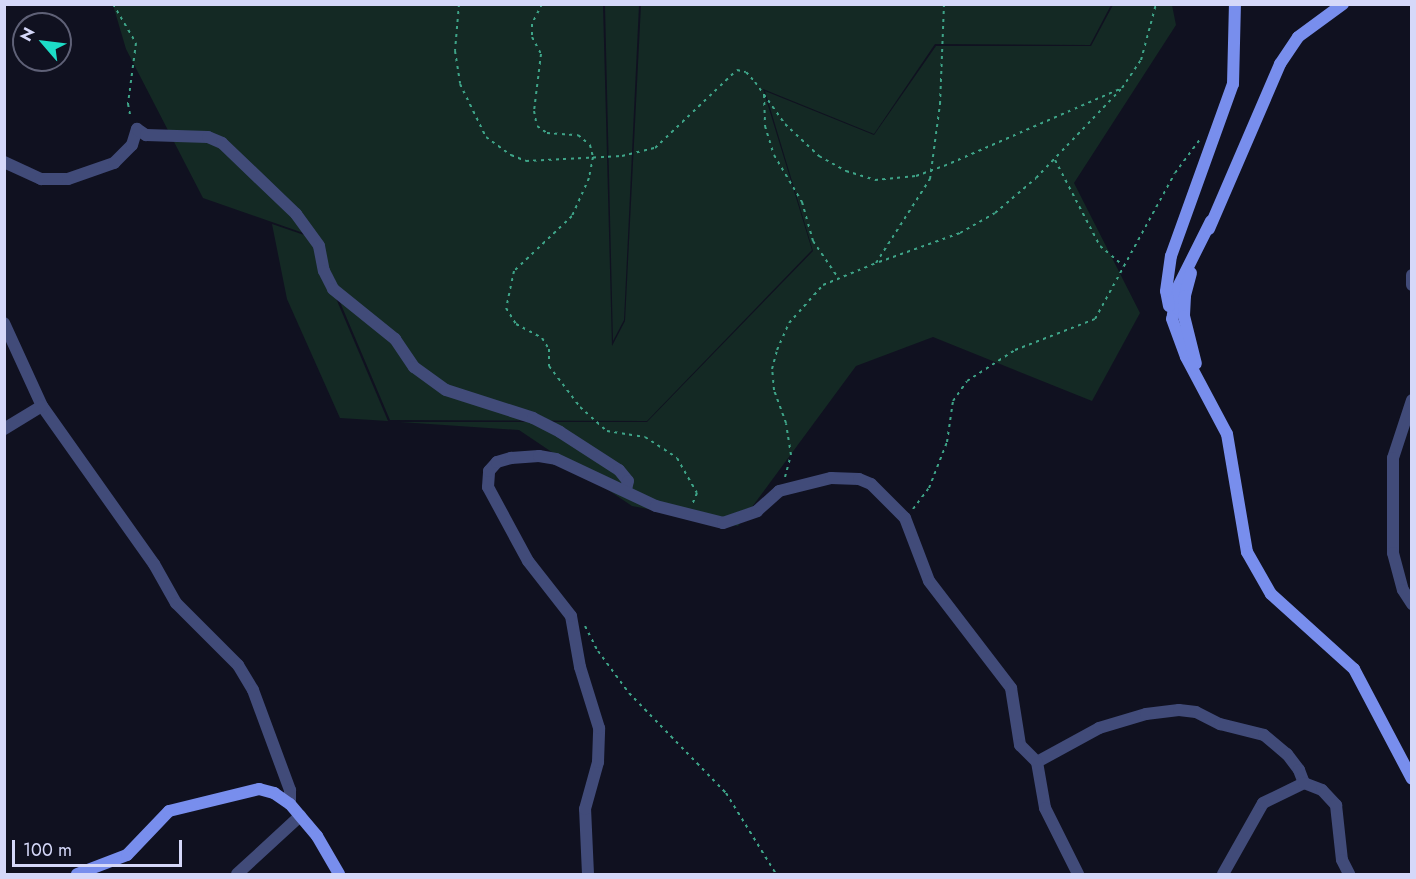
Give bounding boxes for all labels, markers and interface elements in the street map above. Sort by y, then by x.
north arrow [12,12,72,72]
text: N [14,23,41,45]
scale bar [15,828,184,866]
text: 100 m [23,837,72,863]

